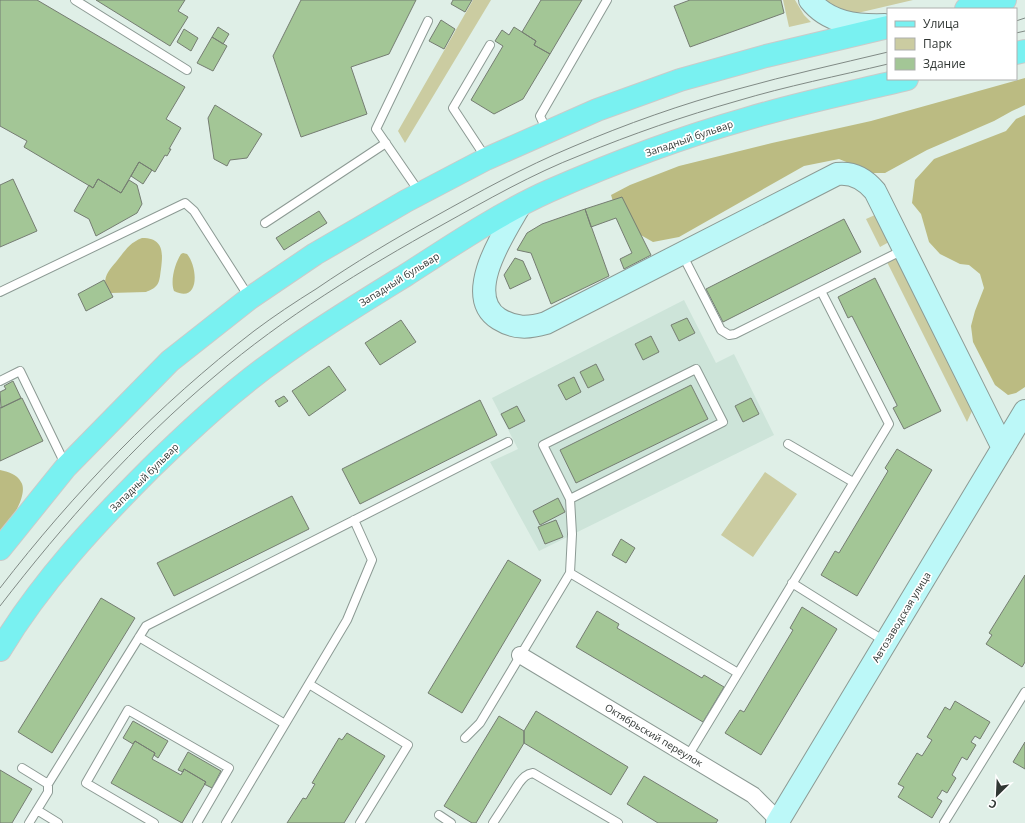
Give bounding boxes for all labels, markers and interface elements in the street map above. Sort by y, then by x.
legend [887,8,1017,80]
text: Улица [923,15,959,32]
text: Парк [923,35,953,52]
text: Здание [923,55,966,72]
street label: Западный бульвар [643,116,735,160]
street label: Западный бульвар [356,249,442,309]
street label: Западный бульвар [107,440,181,514]
street label: Автозаводская улица [868,569,934,665]
street label: Октябрьский переулок [602,700,706,770]
north arrow [977,775,1017,815]
text: С [986,796,999,813]

